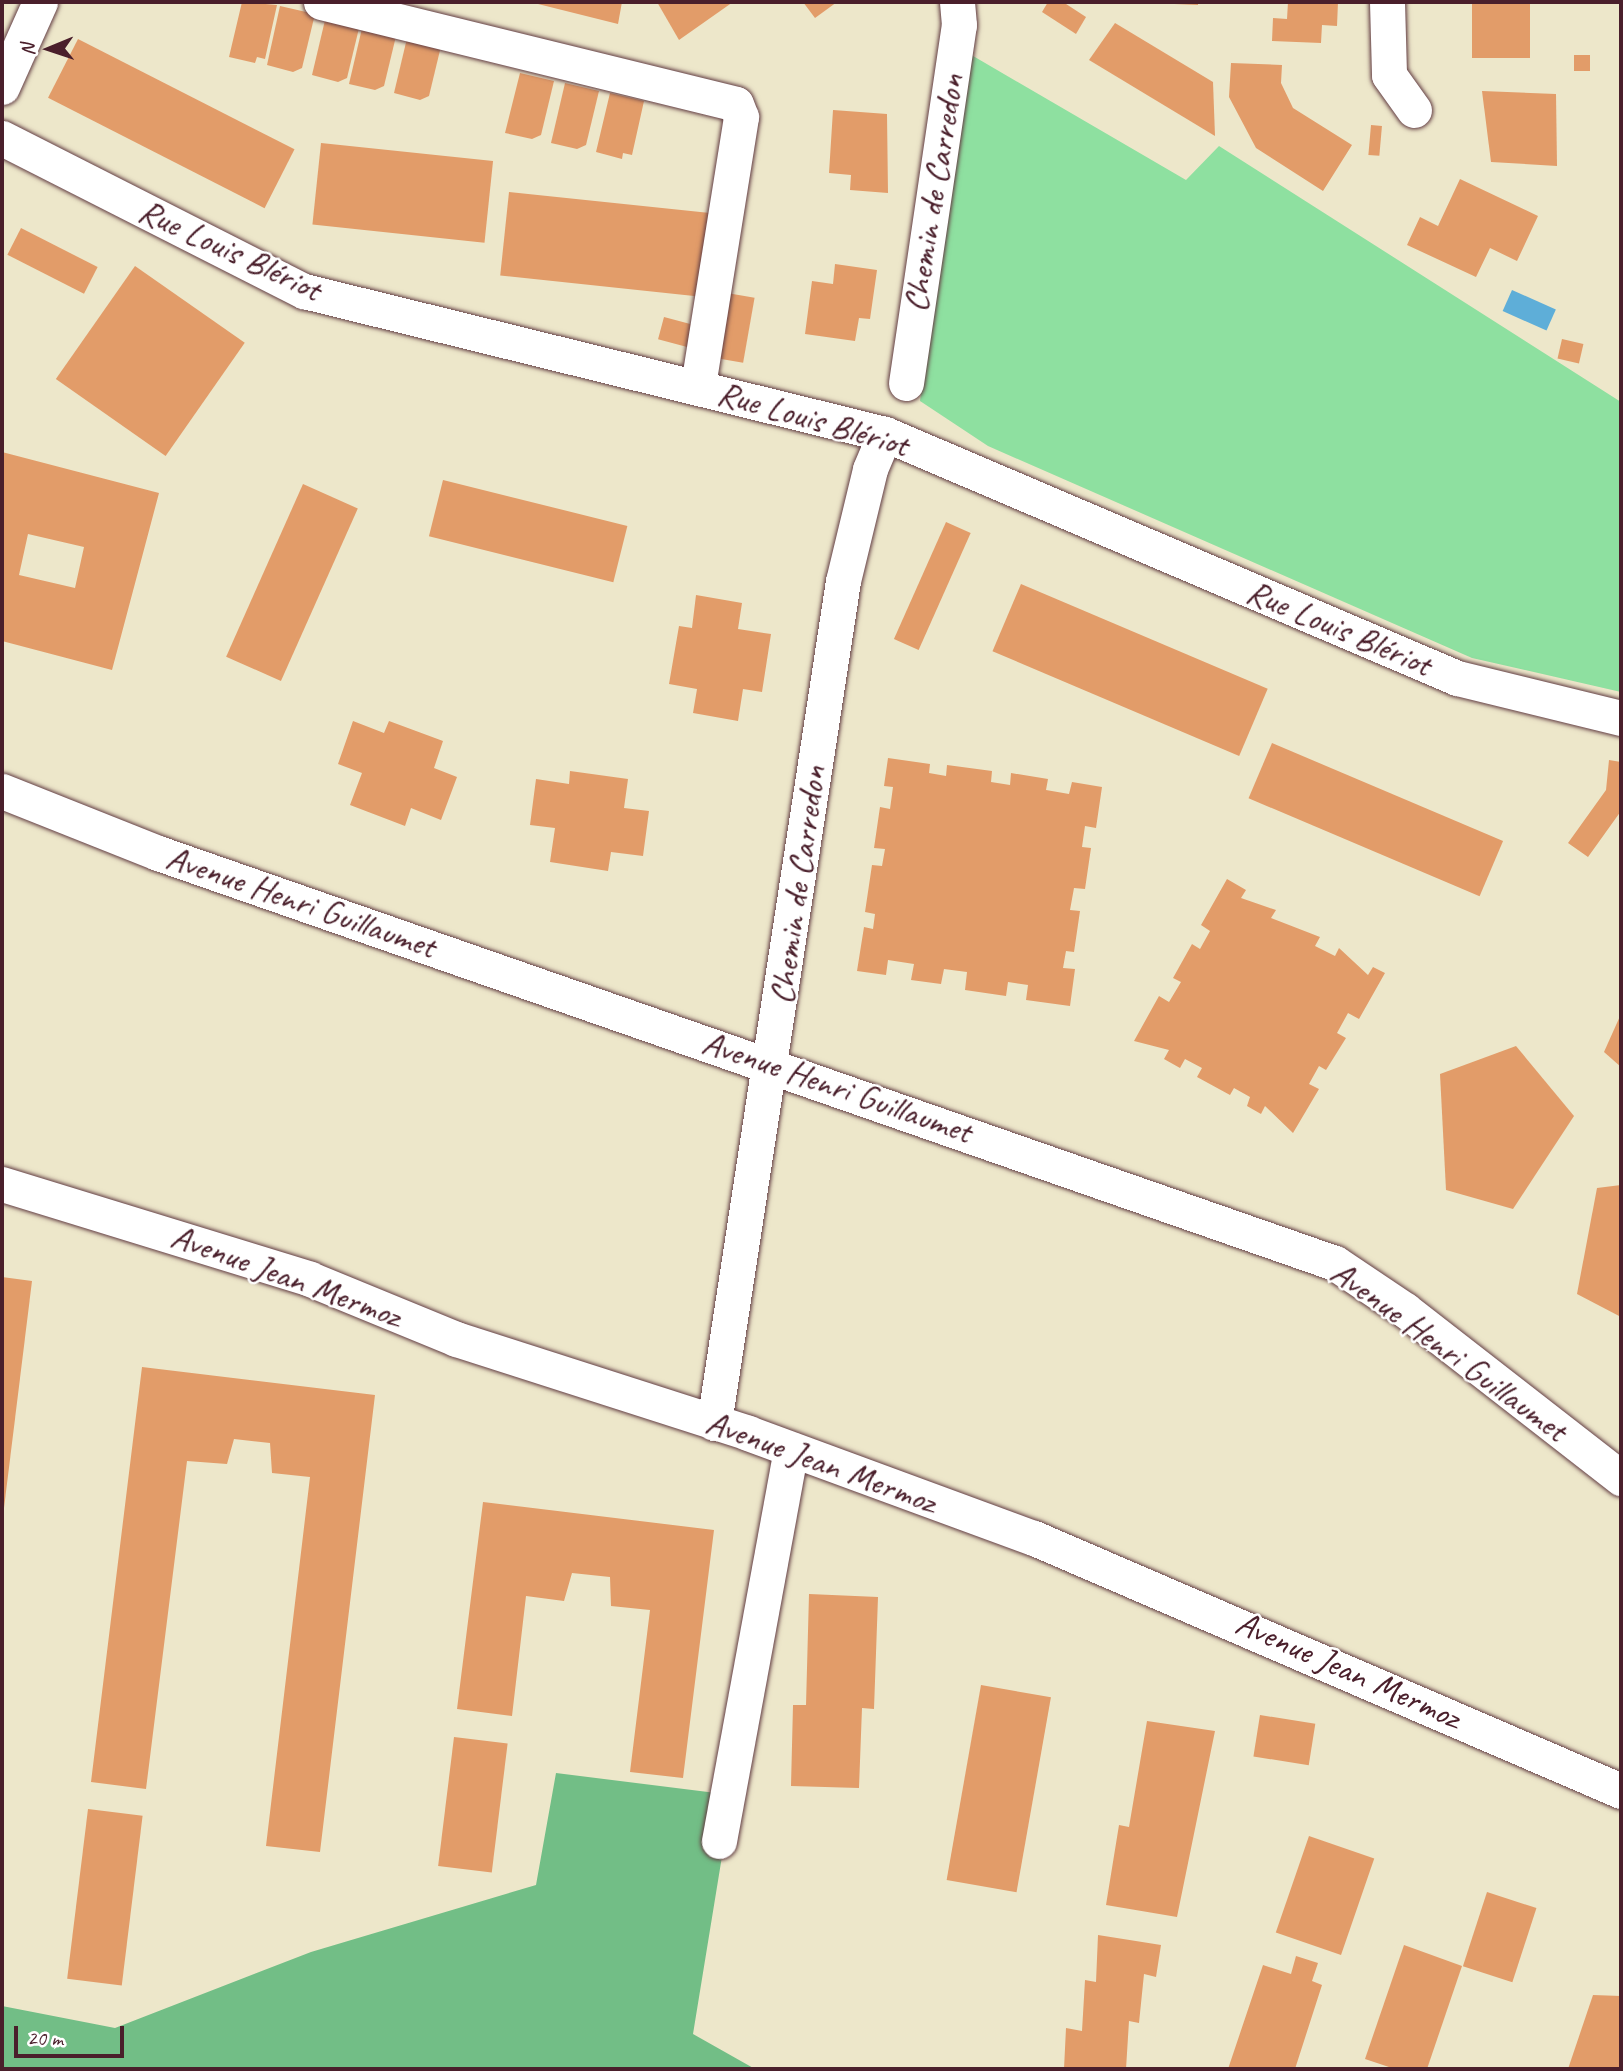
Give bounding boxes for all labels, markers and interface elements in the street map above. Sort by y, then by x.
north arrow [14,14,84,84]
text: N [16,43,40,56]
street label: Chemin de Carredon [894,71,974,315]
street label: Rue Louis Blériot [132,189,328,311]
street label: Rue Louis Blériot [713,372,913,466]
street label: Rue Louis Blériot [1240,570,1438,686]
street label: Chemin de Carredon [760,763,836,1007]
street label: Avenue Henri Guillaumet [161,836,441,968]
street label: Avenue Henri Guillaumet [697,1021,977,1153]
street label: Avenue Jean Mermoz [165,1215,407,1337]
street label: Avenue Henri Guillaumet [1323,1251,1575,1451]
street label: Avenue Jean Mermoz [700,1401,942,1523]
street label: Avenue Jean Mermoz [1229,1601,1467,1739]
scale bar [18,2011,128,2056]
text: 20 m [27,2025,63,2051]

